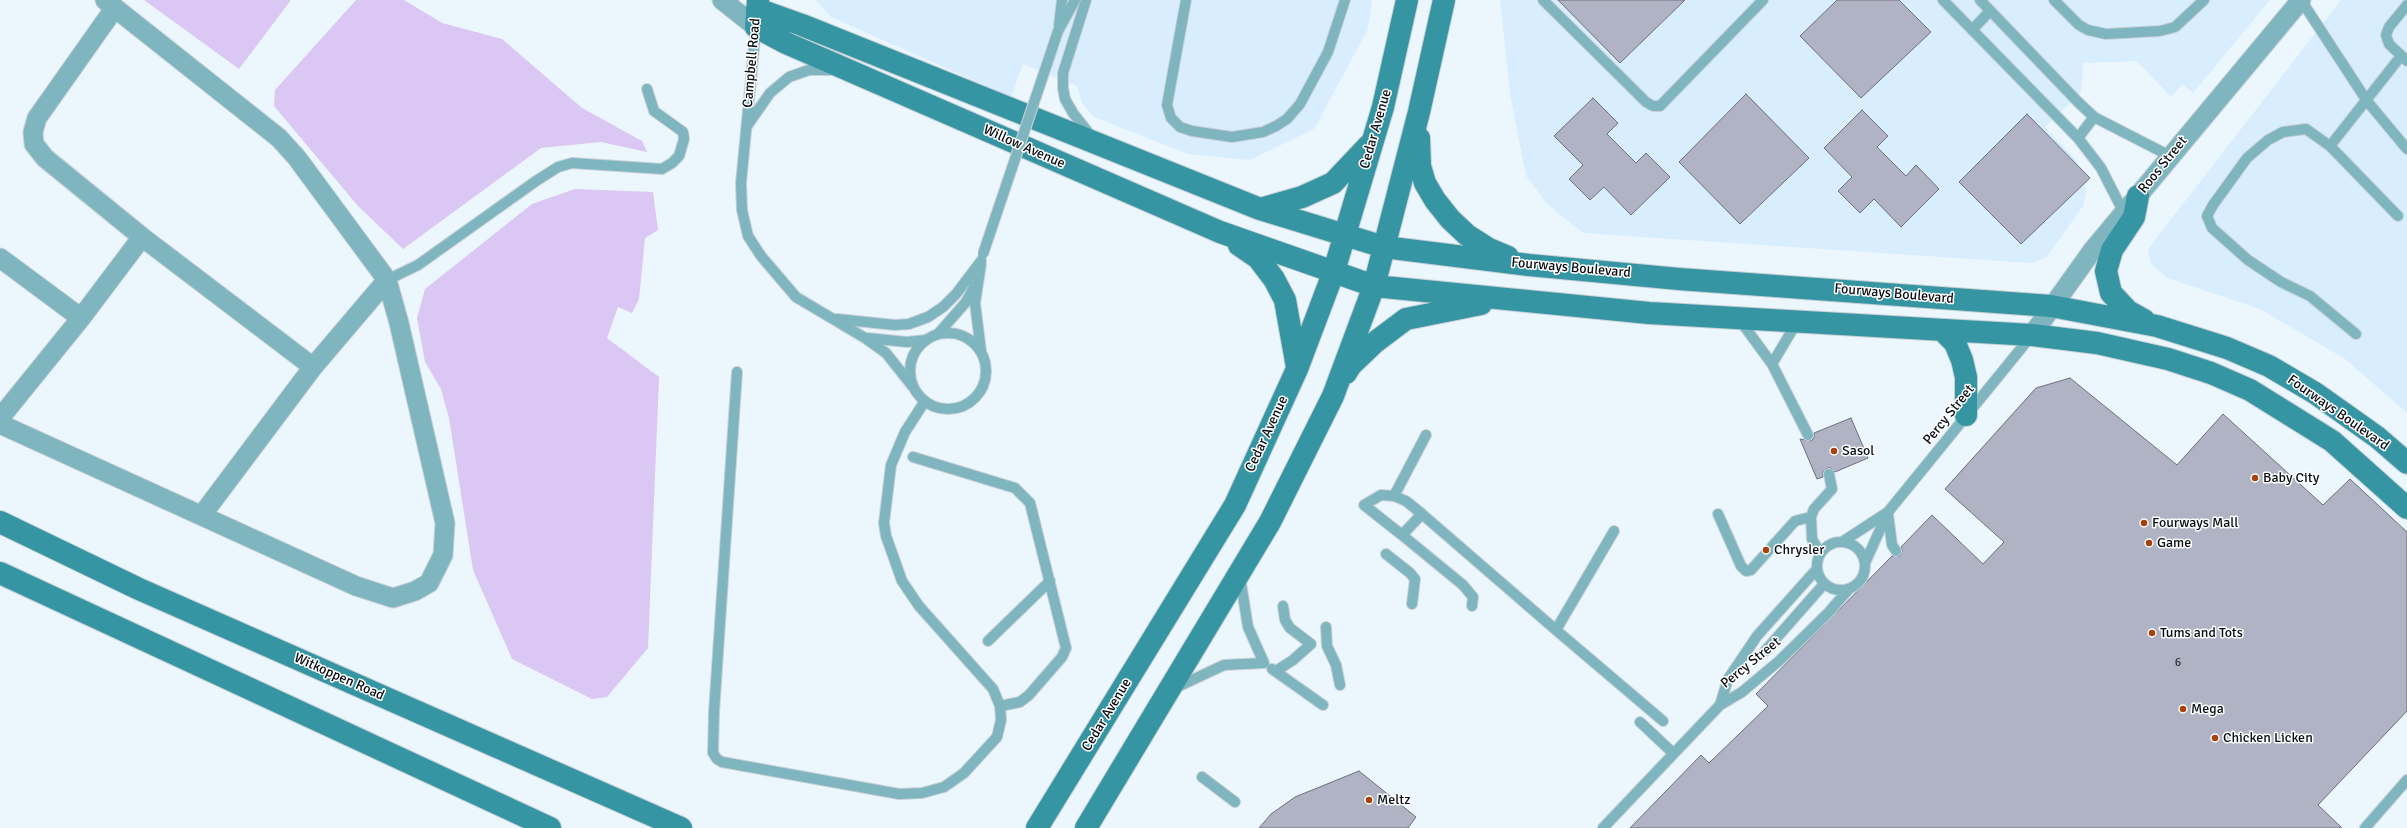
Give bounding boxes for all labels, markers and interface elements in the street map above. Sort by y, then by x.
street label: Campbell Road [740,18,764,108]
street label: Cedar Avenue [1357,87,1395,171]
street label: Willow Avenue [980,121,1068,173]
street label: Roos Street [2135,133,2191,197]
street label: Fourways Boulevard [1510,254,1632,282]
street label: Fourways Boulevard [1833,280,1955,308]
street label: Fourways Boulevard [2284,372,2392,454]
street label: Percy Street [1920,382,1978,448]
street label: Cedar Avenue [1242,393,1292,475]
place label: Sasol [1842,443,1874,459]
marker: Sasol [1829,446,1839,456]
place label: Baby City [2263,470,2319,486]
marker: Baby City [2250,473,2260,483]
place label: Fourways Mall [2152,515,2238,531]
marker: Fourways Mall [2139,518,2149,528]
place label: Game [2157,535,2191,551]
marker: Game [2144,538,2154,548]
place label: Chrysler [1774,542,1824,558]
marker: Chrysler [1761,545,1771,555]
place label: Tums and Tots [2160,625,2243,641]
marker: Tums and Tots [2147,628,2157,638]
street label: Percy Street [1718,634,1784,692]
street label: Witkoppen Road [291,650,387,704]
house number: 6 [2175,656,2181,670]
street label: Cedar Avenue [1079,676,1135,754]
place label: Mega [2191,701,2224,717]
marker: Mega [2178,704,2188,714]
place label: Chicken Licken [2223,730,2313,746]
marker: Chicken Licken [2210,733,2220,743]
place label: Meltz [1377,792,1411,808]
marker: Meltz [1364,795,1374,805]

